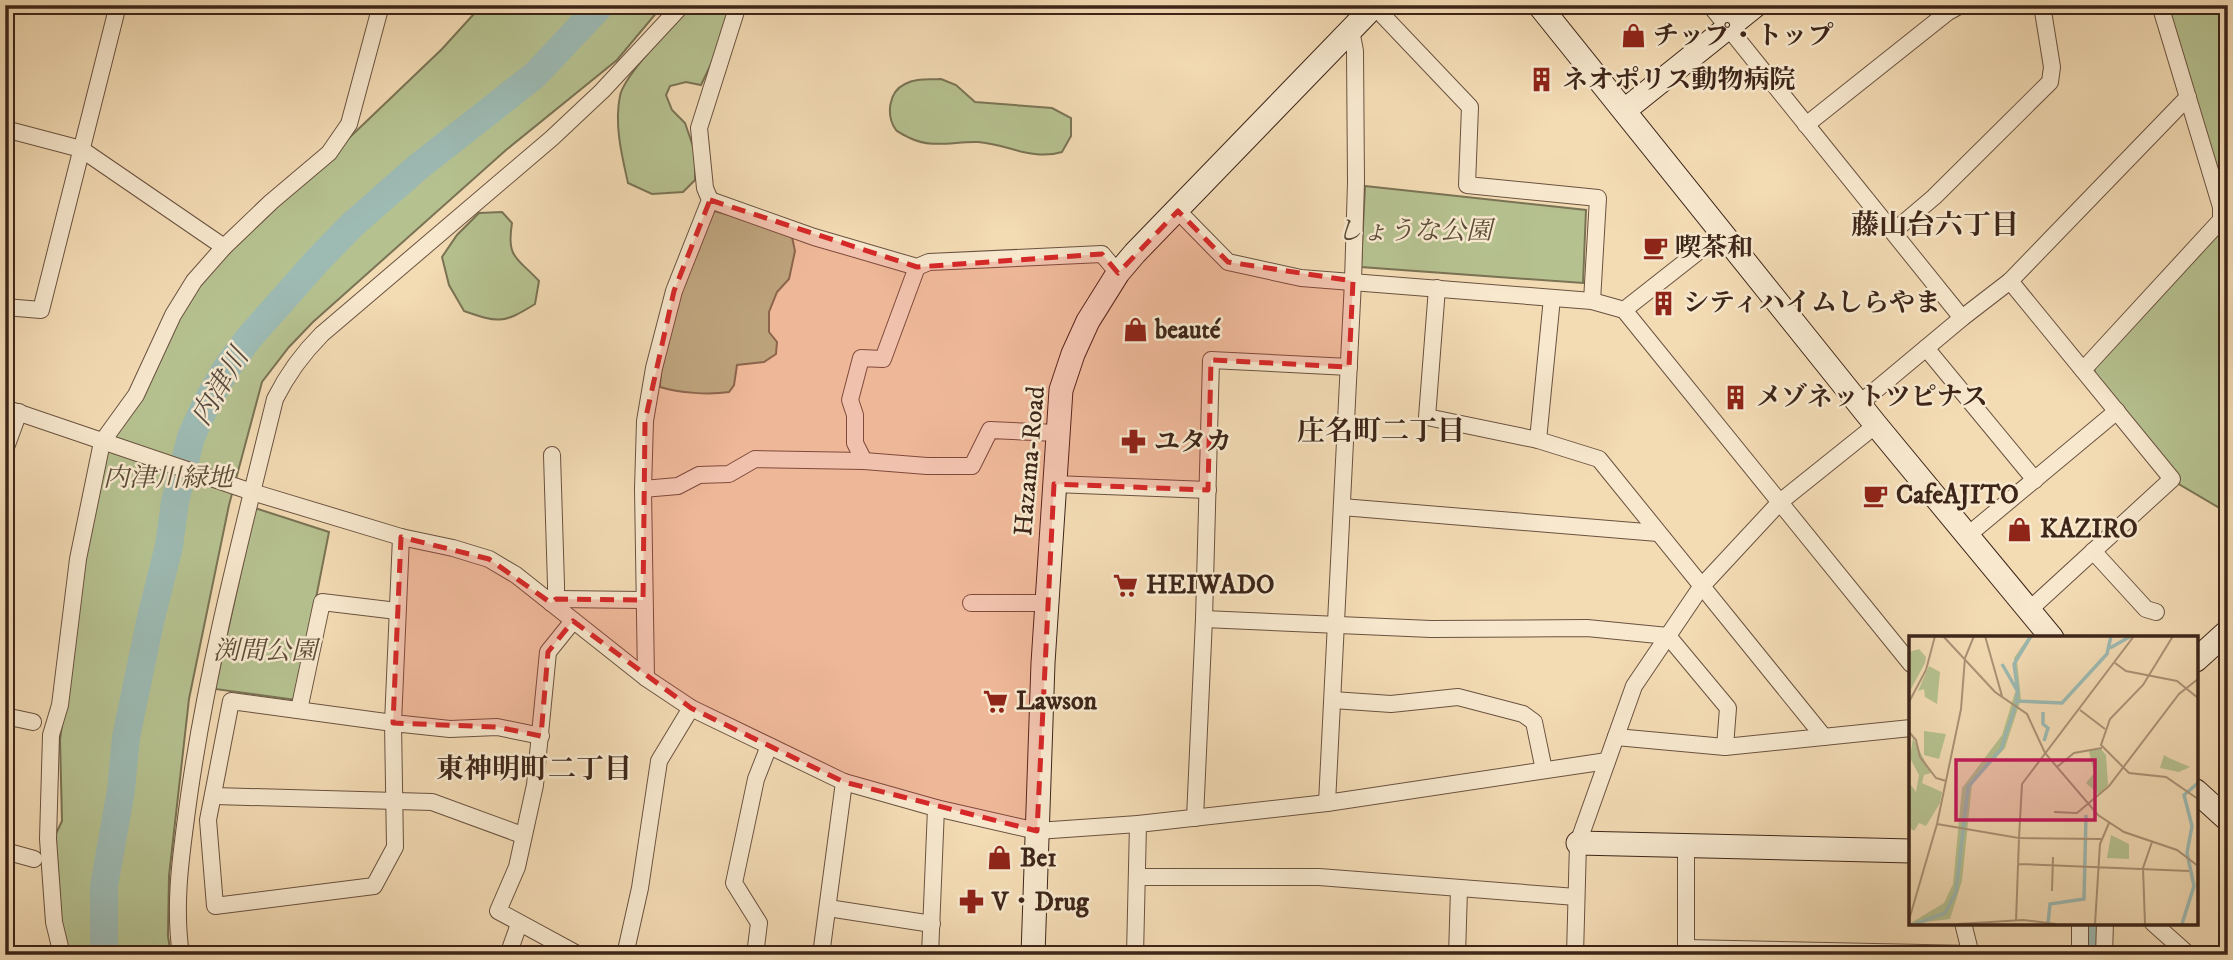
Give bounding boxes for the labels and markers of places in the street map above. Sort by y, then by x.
place label: チップ・トップ [1653,20,1833,53]
shop icon: チップ・トップ [1619,22,1647,50]
place label: ネオポリス動物病院 [1562,64,1795,97]
building icon: ネオポリス動物病院 [1528,66,1556,94]
place label: 喫茶和 [1675,232,1753,265]
cafe icon: 喫茶和 [1641,234,1669,262]
place label: シティハイムしらやま [1683,287,1941,320]
building icon: シティハイムしらやま [1649,289,1677,317]
place label: beauté [1154,314,1222,347]
shop icon: beauté [1121,316,1149,344]
place label: メゾネットツピナス [1756,381,1988,414]
building icon: メゾネットツピナス [1722,383,1750,411]
place label: ユタカ [1154,426,1232,459]
pharmacy icon: ユタカ [1120,428,1148,456]
place label: CafeAJITO [1896,479,2019,512]
cafe icon: CafeAJITO [1862,481,1890,509]
place label: KAZIRO [2040,513,2138,546]
shop icon: KAZIRO [2006,515,2034,543]
place label: HEIWADO [1146,569,1274,602]
supermarket icon: HEIWADO [1112,571,1140,599]
place label: Lawson [1016,685,1098,718]
supermarket icon: Lawson [982,687,1010,715]
place label: Be1 [1020,842,1057,875]
shop icon: Be1 [986,844,1014,872]
place label: V・Drug [991,886,1090,919]
pharmacy icon: V・Drug [958,888,986,916]

